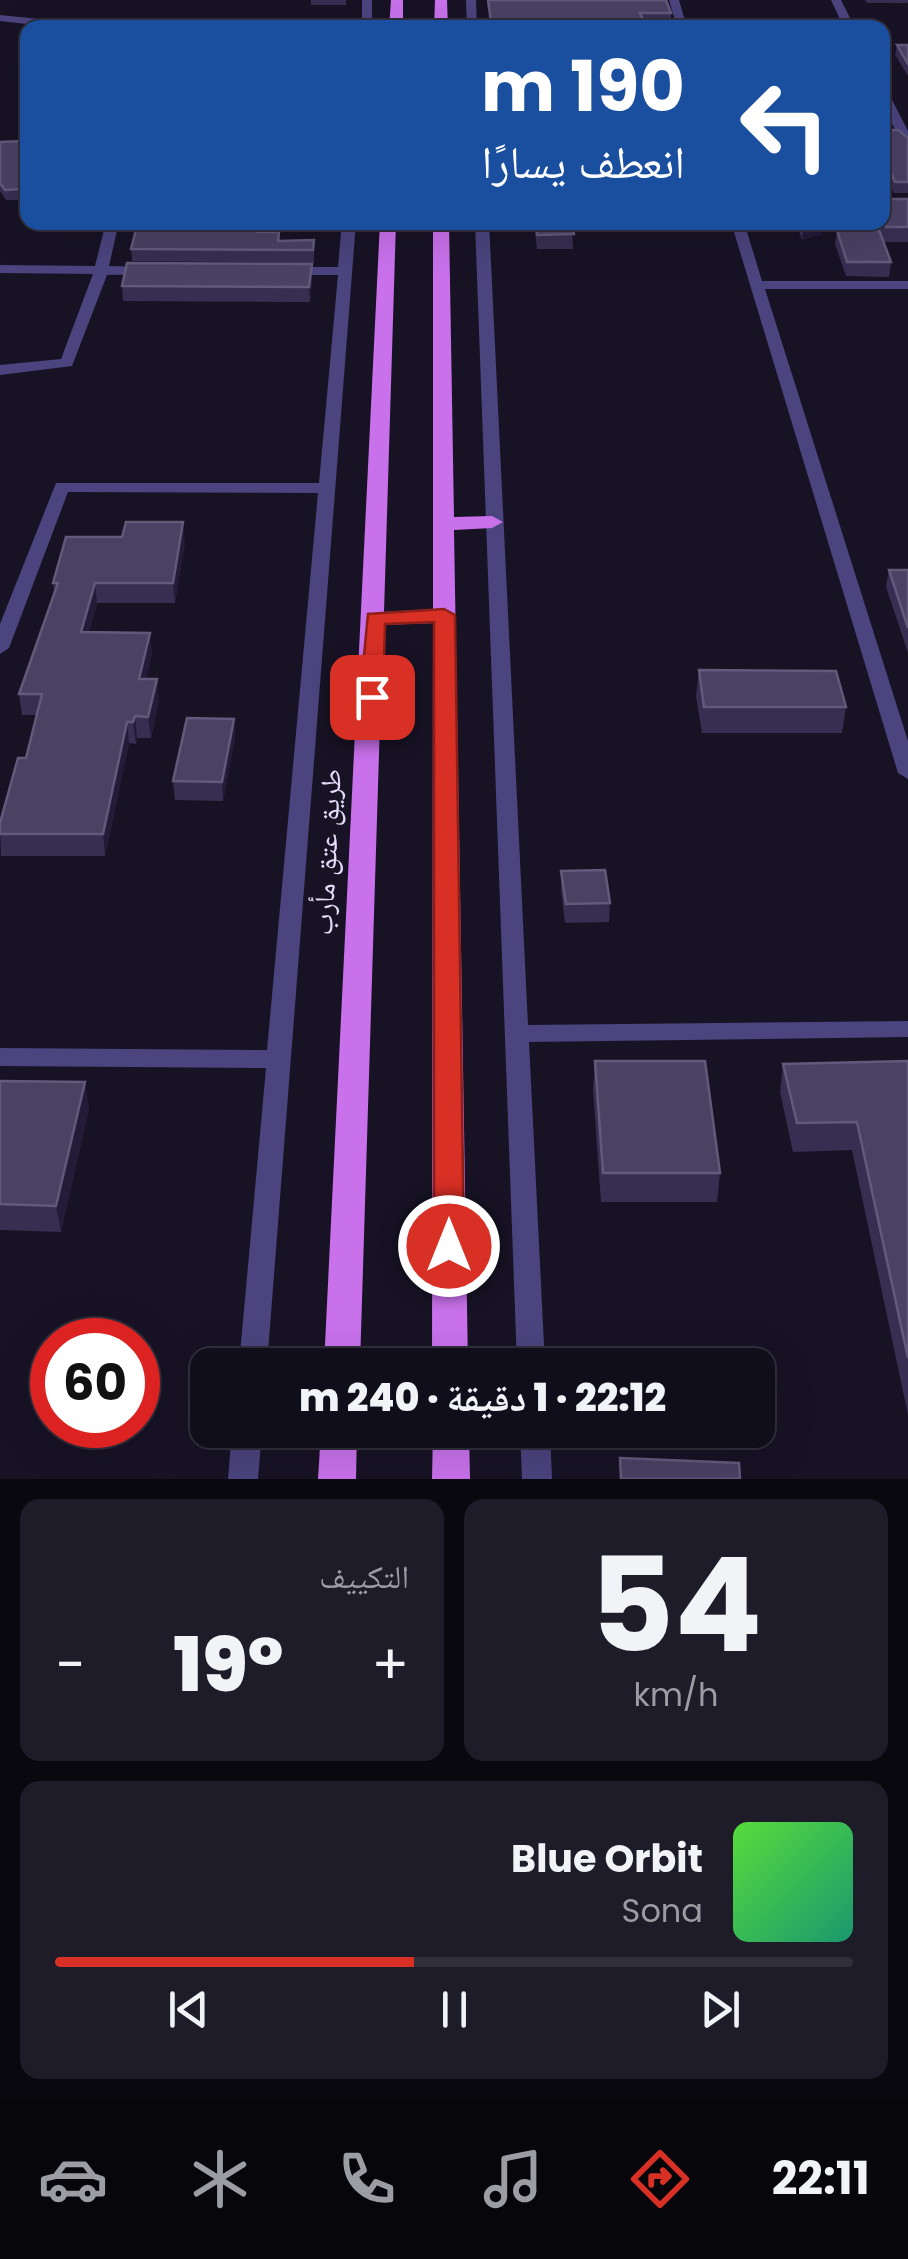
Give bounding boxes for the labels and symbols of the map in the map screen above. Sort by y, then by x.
pin [330,655,415,740]
street label: طريق عتق مأرب [303,768,351,936]
position arrow [397,1194,501,1298]
speed limit sign: 60 [30,1318,160,1448]

